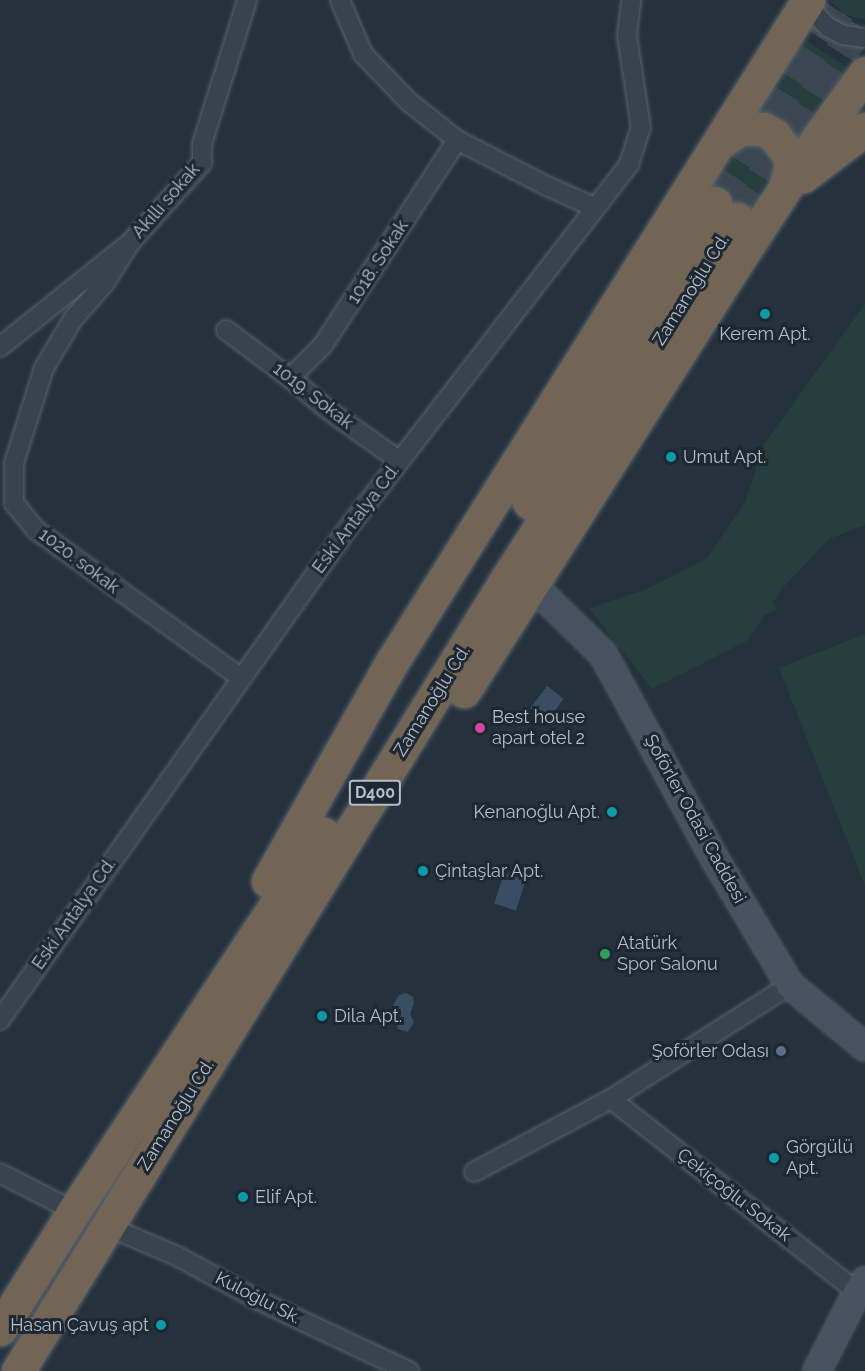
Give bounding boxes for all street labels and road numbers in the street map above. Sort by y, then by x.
street label: Akıllı sokak [128,159,204,243]
street label: 1018. Sokak [343,216,413,308]
street label: Zamanoğlu Cd. [648,230,734,350]
street label: 1019. Sokak [269,358,357,434]
street label: Eski Antalya Cd. [308,460,404,578]
street label: 1020. sokak [34,524,124,598]
street label: Zamanoğlu Cd. [389,641,475,761]
street label: Şoförler Odasi Caddesi [639,731,751,907]
road number: D400 [348,780,402,806]
street label: Eski Antalya Cd. [27,854,121,974]
street label: Zamanoğlu Cd. [133,1055,219,1175]
street label: Çekiçoğlu Sokak [673,1144,795,1246]
street label: Kuloğlu Sk. [212,1267,304,1329]

